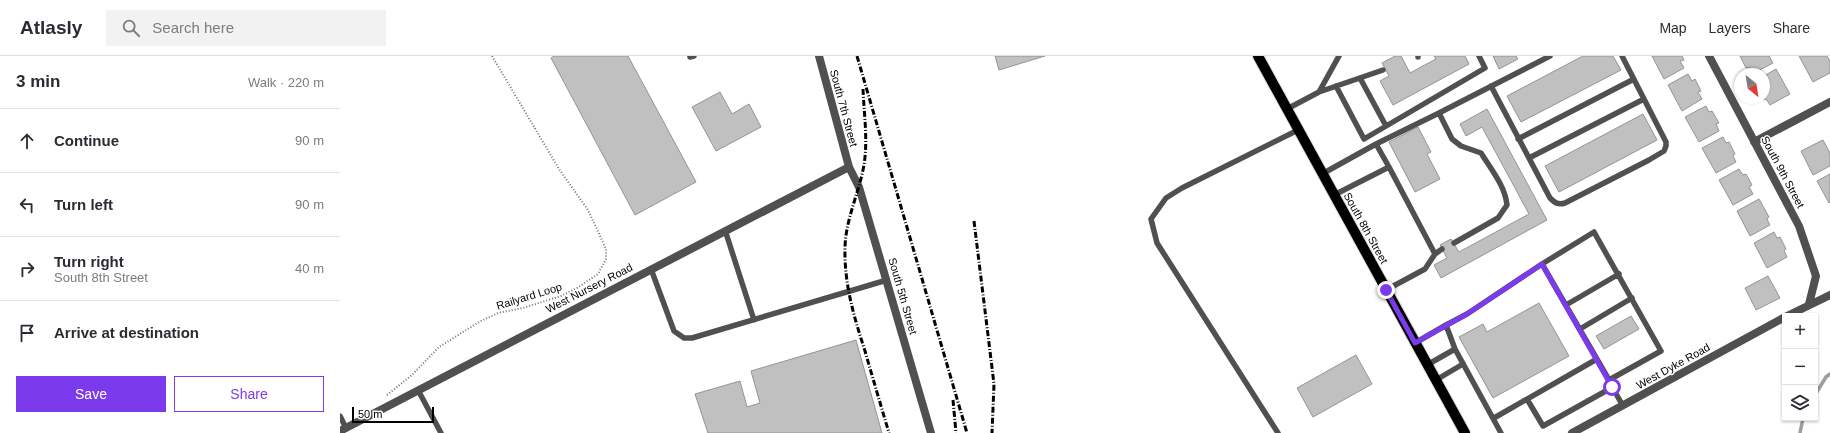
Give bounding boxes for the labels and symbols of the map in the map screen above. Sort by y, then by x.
street label: South 7th Street [828,68,860,148]
north arrow [1734,68,1770,104]
street label: South 9th Street [1759,134,1807,210]
street label: South 8th Street [1341,190,1391,266]
street label: South 5th Street [886,256,920,336]
street label: West Nursery Road [544,261,634,315]
street label: Railyard Loop [495,280,563,312]
route end [1377,281,1395,299]
street label: West Dyke Road [1634,341,1712,391]
route start [1603,378,1621,396]
scale bar [352,405,434,424]

